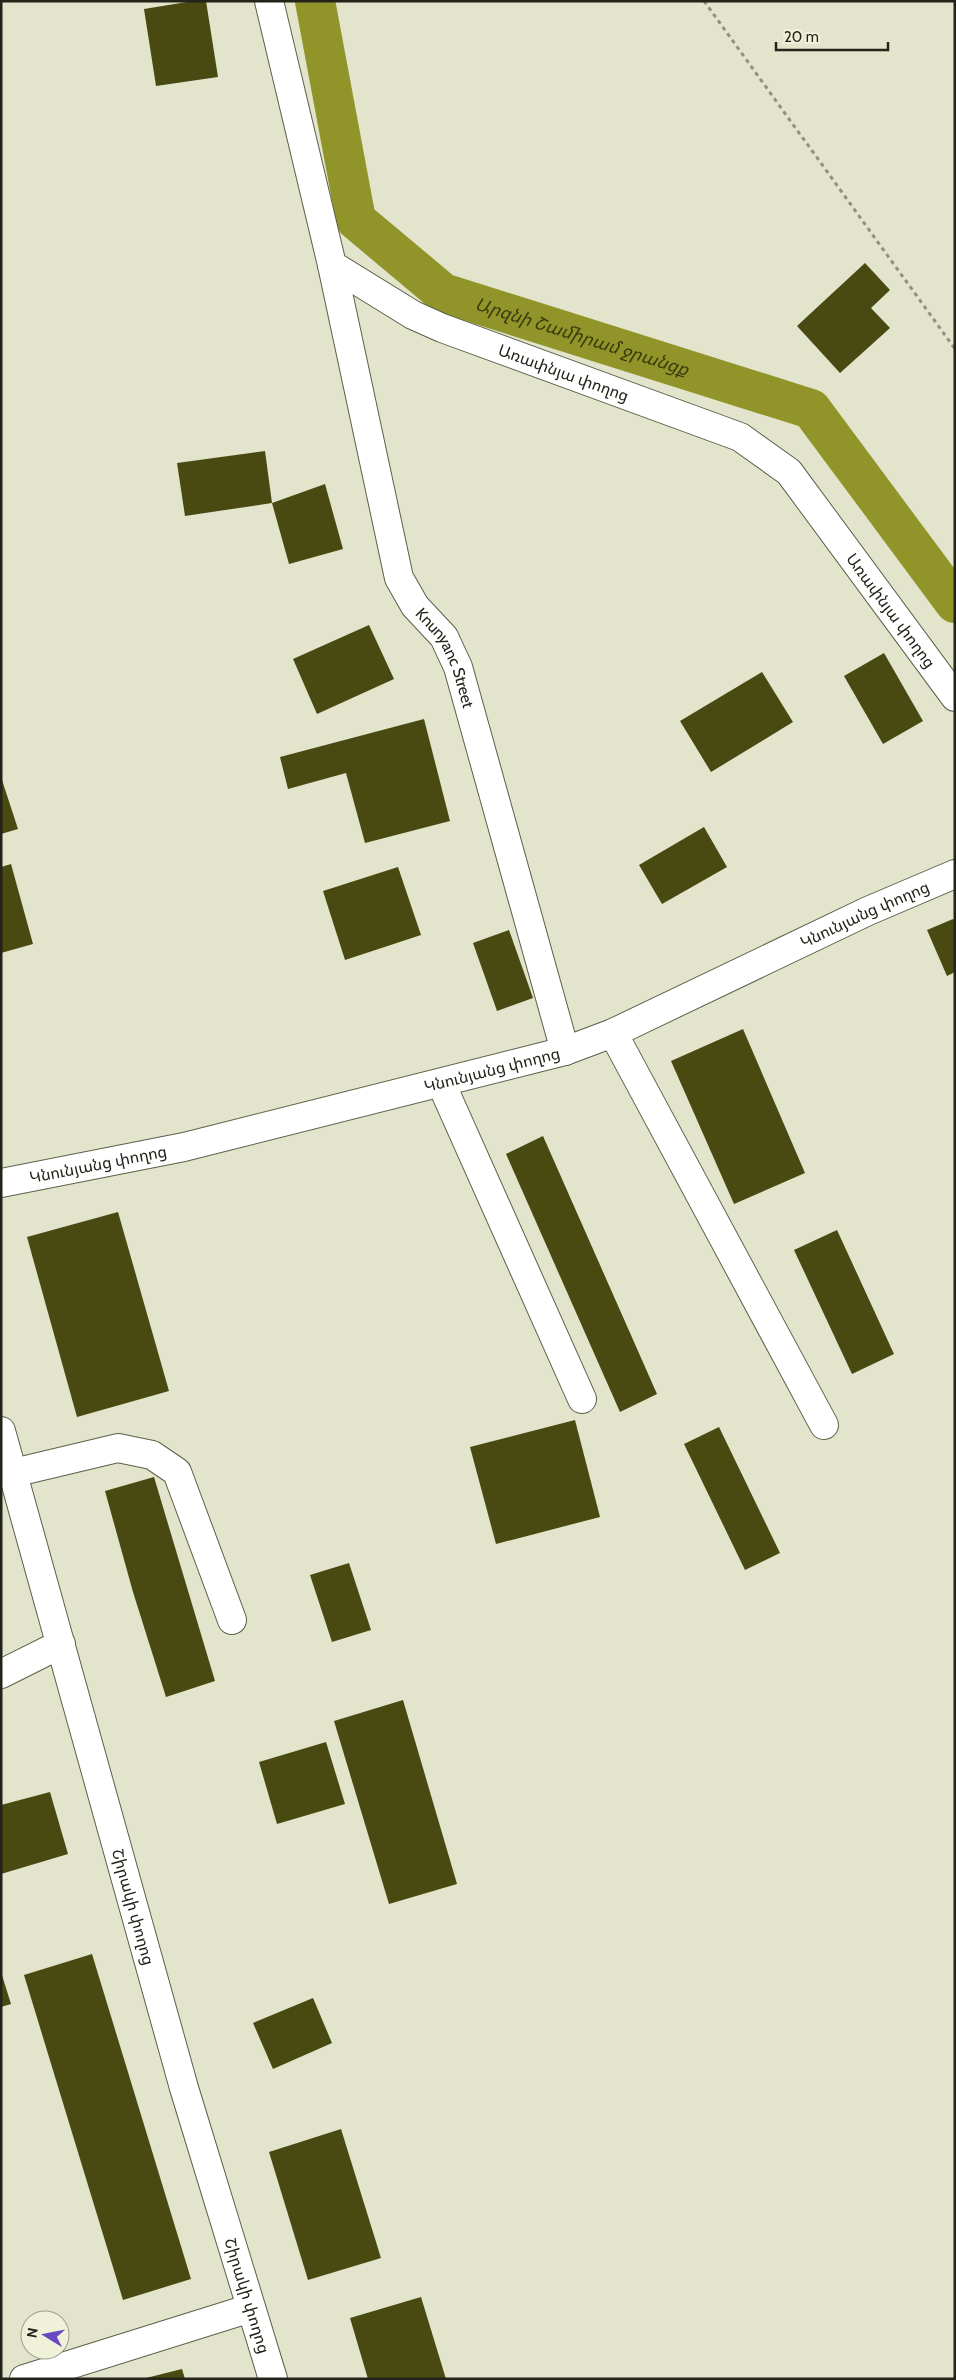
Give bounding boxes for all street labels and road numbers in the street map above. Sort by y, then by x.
street label: Առափնյա փողոց [496,340,632,406]
street label: Առափնյա փողոց [842,550,939,672]
street label: Knunyanc Street [412,604,478,711]
street label: Կնունյանց փողոց [797,877,932,952]
street label: Կնունյանց փողոց [422,1044,562,1096]
street label: Կնունյանց փողոց [28,1142,169,1187]
street label: Շիրակի փողոց [108,1847,158,1967]
street label: Շիրակի փողոց [220,2236,274,2356]

